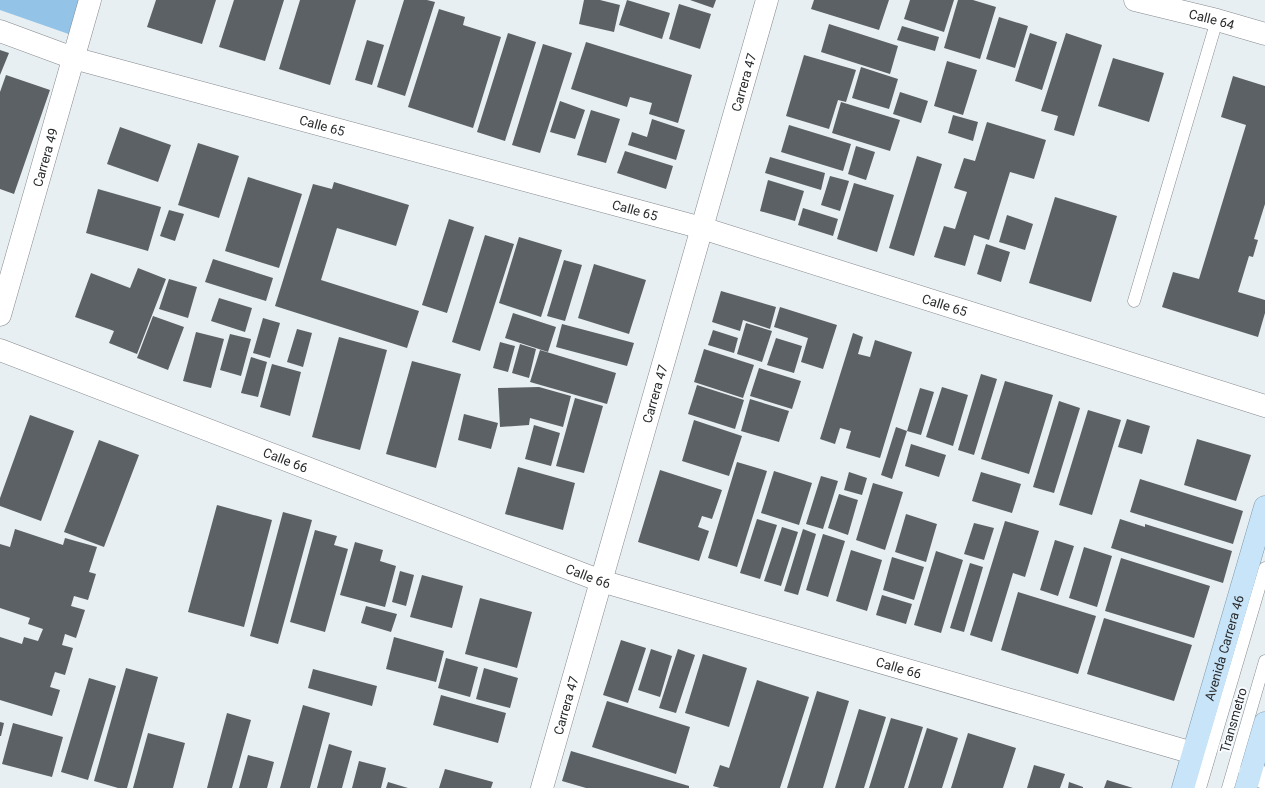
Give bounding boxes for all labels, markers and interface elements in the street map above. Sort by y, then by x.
street label: Calle 64 [1187,6,1237,33]
street label: Carrera 47 [729,51,759,113]
street label: Calle 65 [298,113,347,139]
street label: Carrera 49 [30,126,61,188]
street label: Calle 65 [610,197,659,224]
street label: Calle 65 [920,291,969,319]
street label: Carrera 47 [640,363,671,425]
street label: Calle 66 [261,445,310,476]
street label: Calle 66 [563,561,612,591]
street label: Avenida Carrera 46 [1202,593,1247,703]
street label: Calle 66 [874,654,923,682]
street label: Carrera 47 [551,674,582,736]
street label: Transmetro [1217,686,1250,754]

